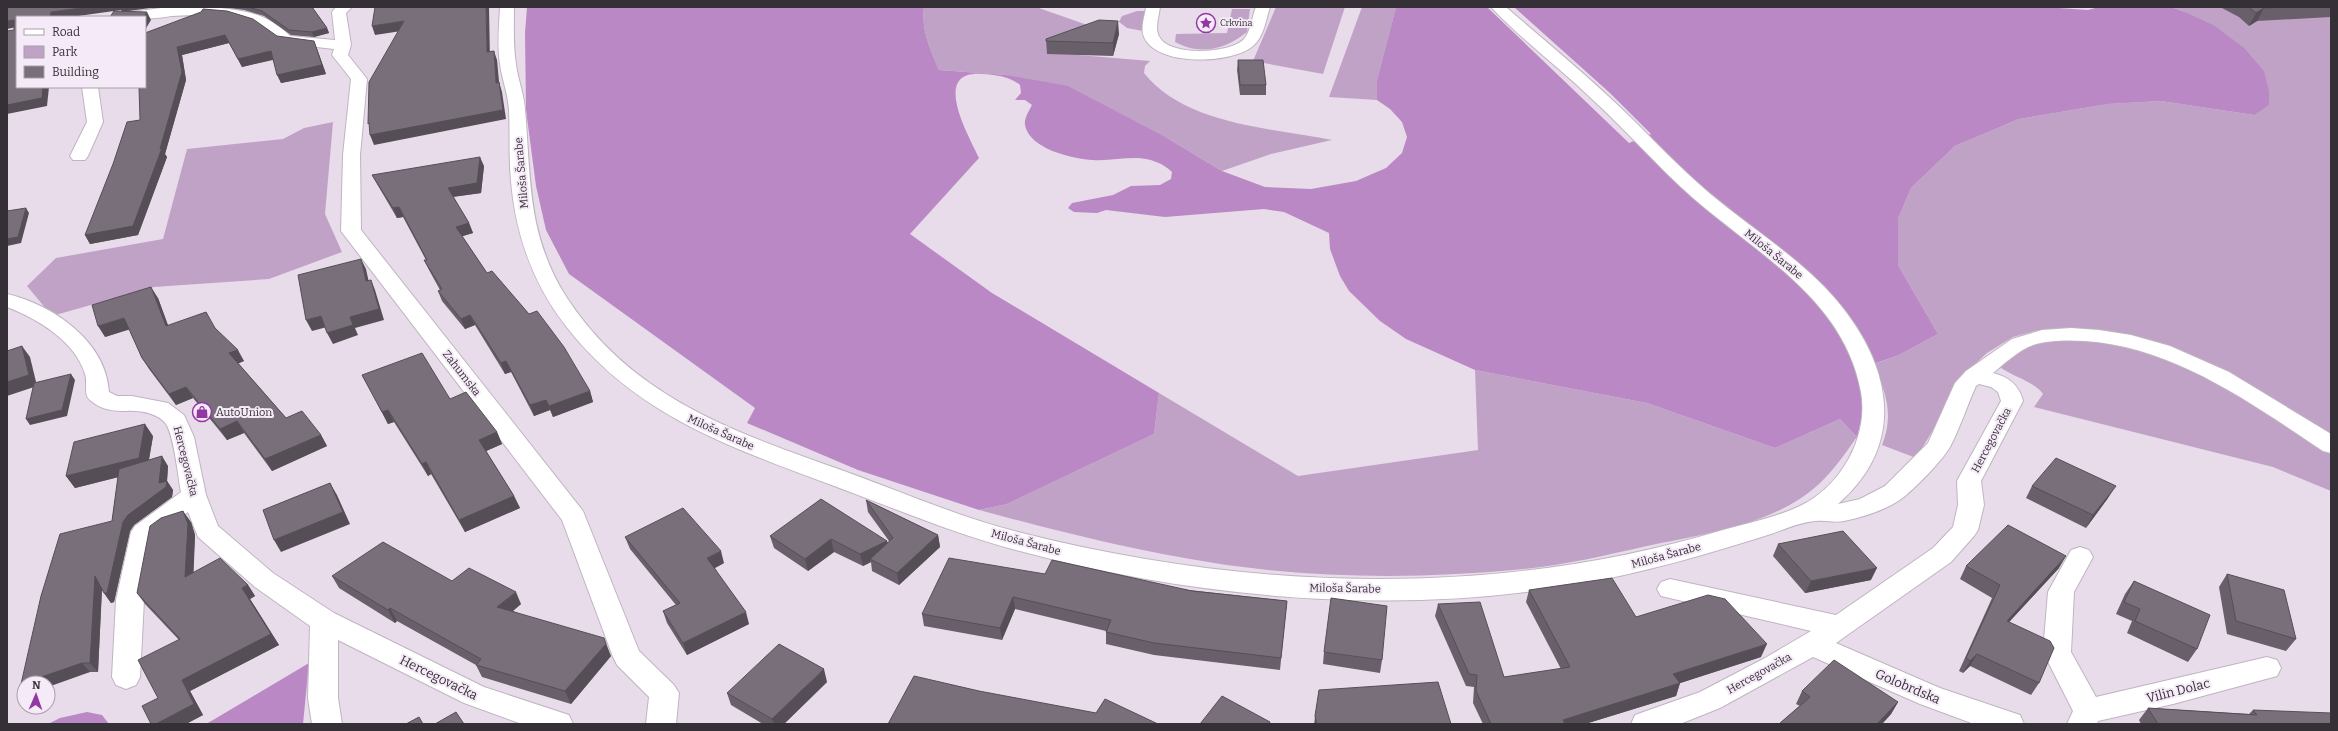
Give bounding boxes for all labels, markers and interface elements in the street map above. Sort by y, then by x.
place icon: Crkvina [1195,12,1217,34]
legend [16,16,146,88]
place label: Crkvina [1220,18,1252,28]
text: Road [52,25,80,39]
text: Park [52,45,78,59]
text: Building [52,65,99,79]
street label: Miloša Šarabe [511,137,531,209]
street label: Miloša Šarabe [1742,226,1806,282]
street label: Zahumska [440,348,483,399]
shop icon: AutoUnion [191,401,213,423]
place label: AutoUnion [216,406,272,419]
street label: Hercegovačka [1969,406,2014,475]
street label: Miloša Šarabe [686,411,756,453]
street label: Hercegovačka [171,425,201,498]
street label: Miloša Šarabe [990,526,1062,558]
street label: Miloša Šarabe [1630,539,1702,571]
street label: Miloša Šarabe [1309,580,1381,596]
street label: Hercegovačka [1725,650,1794,697]
street label: Hercegovačka [397,652,480,703]
street label: Golobrdska [1873,666,1943,707]
north arrow [16,675,56,715]
street label: Vilin Dolac [2145,675,2212,706]
text: N [32,679,41,692]

